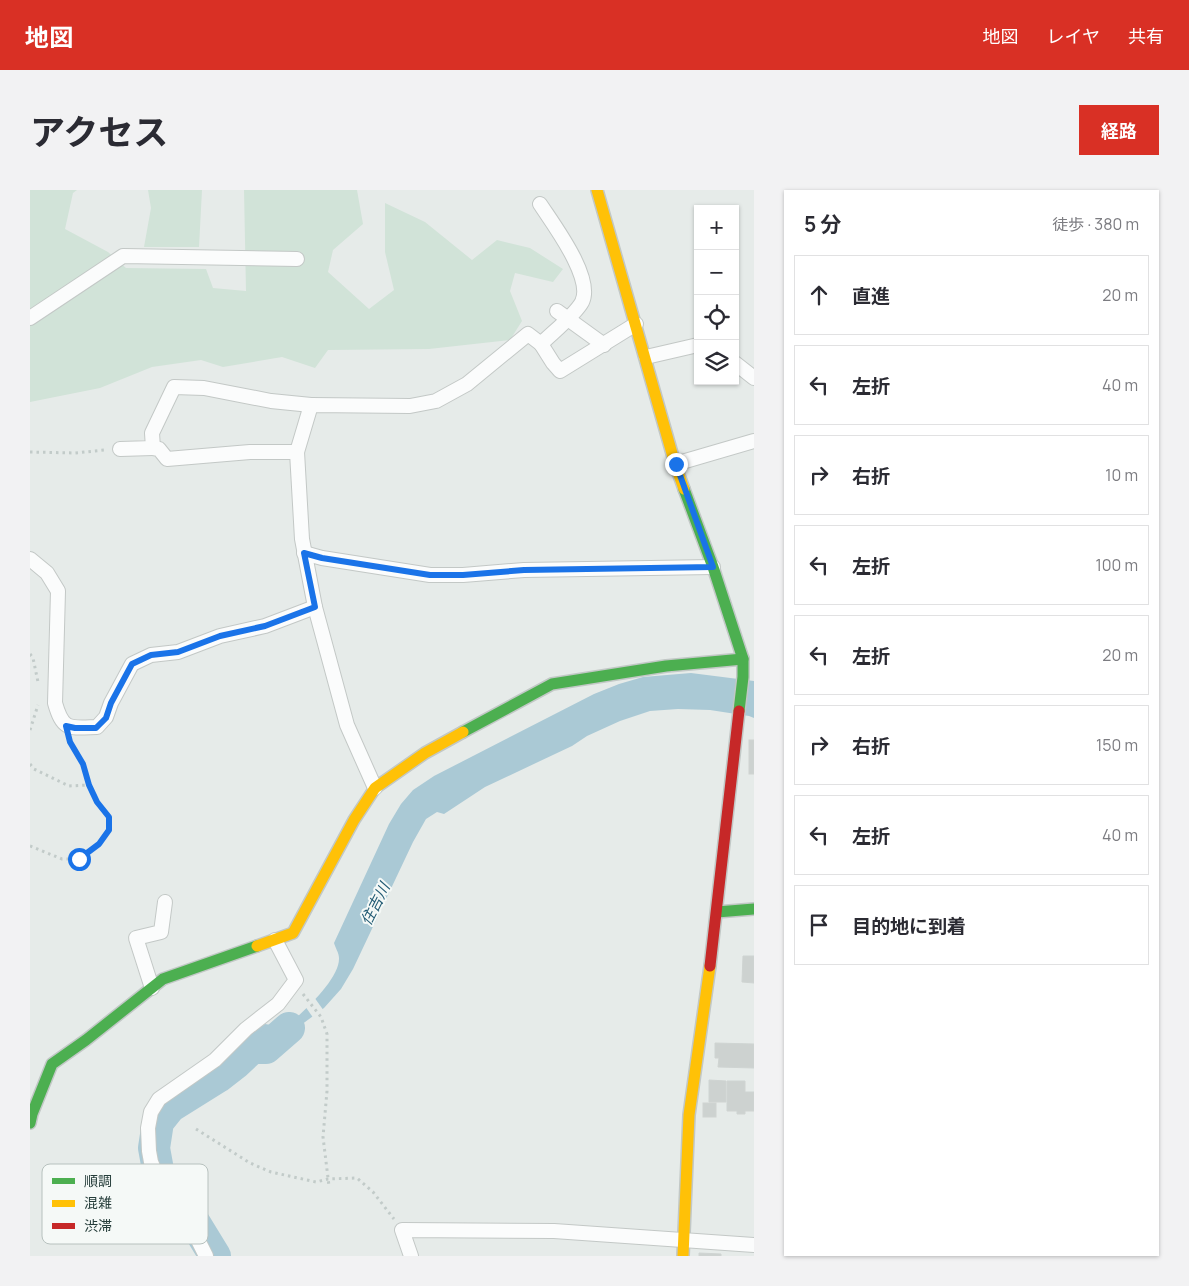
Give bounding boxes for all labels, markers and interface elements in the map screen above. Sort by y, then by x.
text: 地図 [25,20,73,53]
text: 地図 [983,24,1019,48]
text: レイヤ [1047,24,1100,48]
text: 共有 [1128,24,1164,48]
button: 経路 [1079,105,1159,155]
text: アクセス [30,108,168,156]
map controls [694,205,739,385]
button: + [694,205,739,250]
text: 5 分 [804,210,842,238]
text: 徒歩 · 380 m [1052,213,1139,235]
button: − [694,250,739,295]
icon: ahead [805,281,833,309]
text: 直進 [852,283,890,309]
text: 20 m [1102,284,1138,306]
button: locate [694,295,739,340]
button: layers [694,340,739,385]
icon: left [805,371,833,399]
text: 左折 [852,373,890,399]
text: 40 m [1102,374,1138,396]
route end [665,453,688,476]
icon: right [805,461,833,489]
text: 右折 [852,463,890,489]
text: 10 m [1105,464,1138,486]
icon: left [805,551,833,579]
text: 左折 [852,553,890,579]
text: 100 m [1095,554,1138,576]
icon: left [805,641,833,669]
text: 左折 [852,643,890,669]
text: 20 m [1102,644,1138,666]
icon: right [805,731,833,759]
text: 右折 [852,733,890,759]
text: 150 m [1096,734,1138,756]
icon: left [805,821,833,849]
text: 左折 [852,823,890,849]
text: 40 m [1102,824,1138,846]
route start [68,848,91,871]
water label: 住吉川 [355,877,395,929]
icon: arrive [805,911,833,939]
text: 目的地に到着 [852,913,966,939]
legend [42,1164,208,1244]
text: 順調 [84,1171,112,1190]
text: 混雑 [84,1193,112,1212]
text: 渋滞 [84,1216,112,1235]

